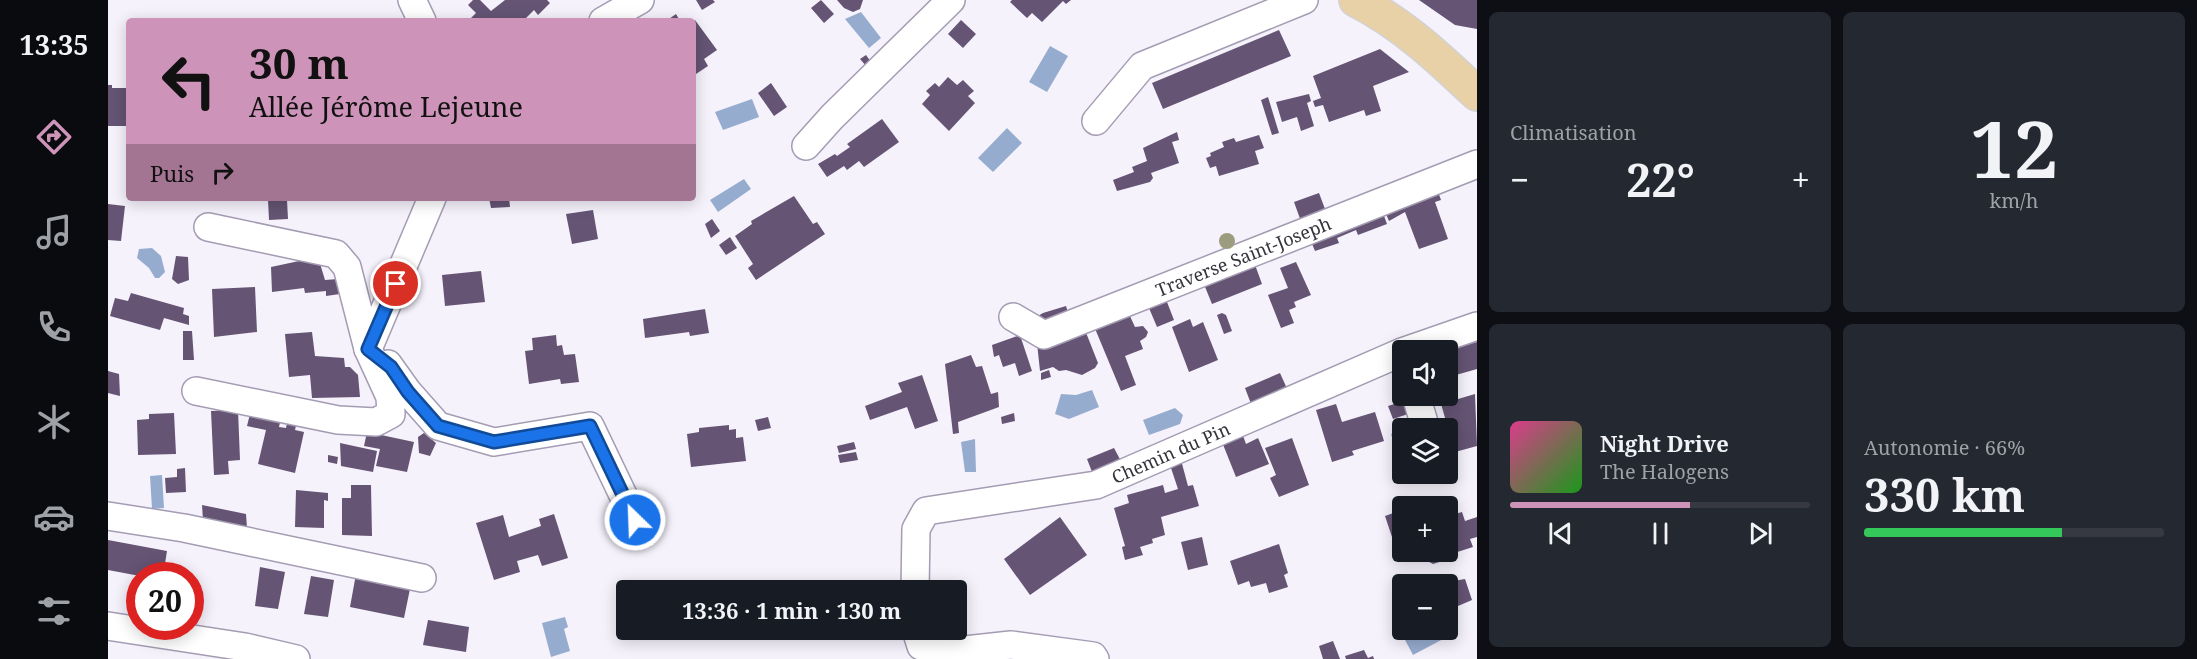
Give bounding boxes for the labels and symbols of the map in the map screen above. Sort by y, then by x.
street label: Traverse Saint-Joseph [1152,211,1334,302]
pin [370,258,421,309]
street label: Chemin du Pin [1108,416,1234,489]
position arrow [603,488,667,552]
speed limit sign: 20 [126,562,204,640]

